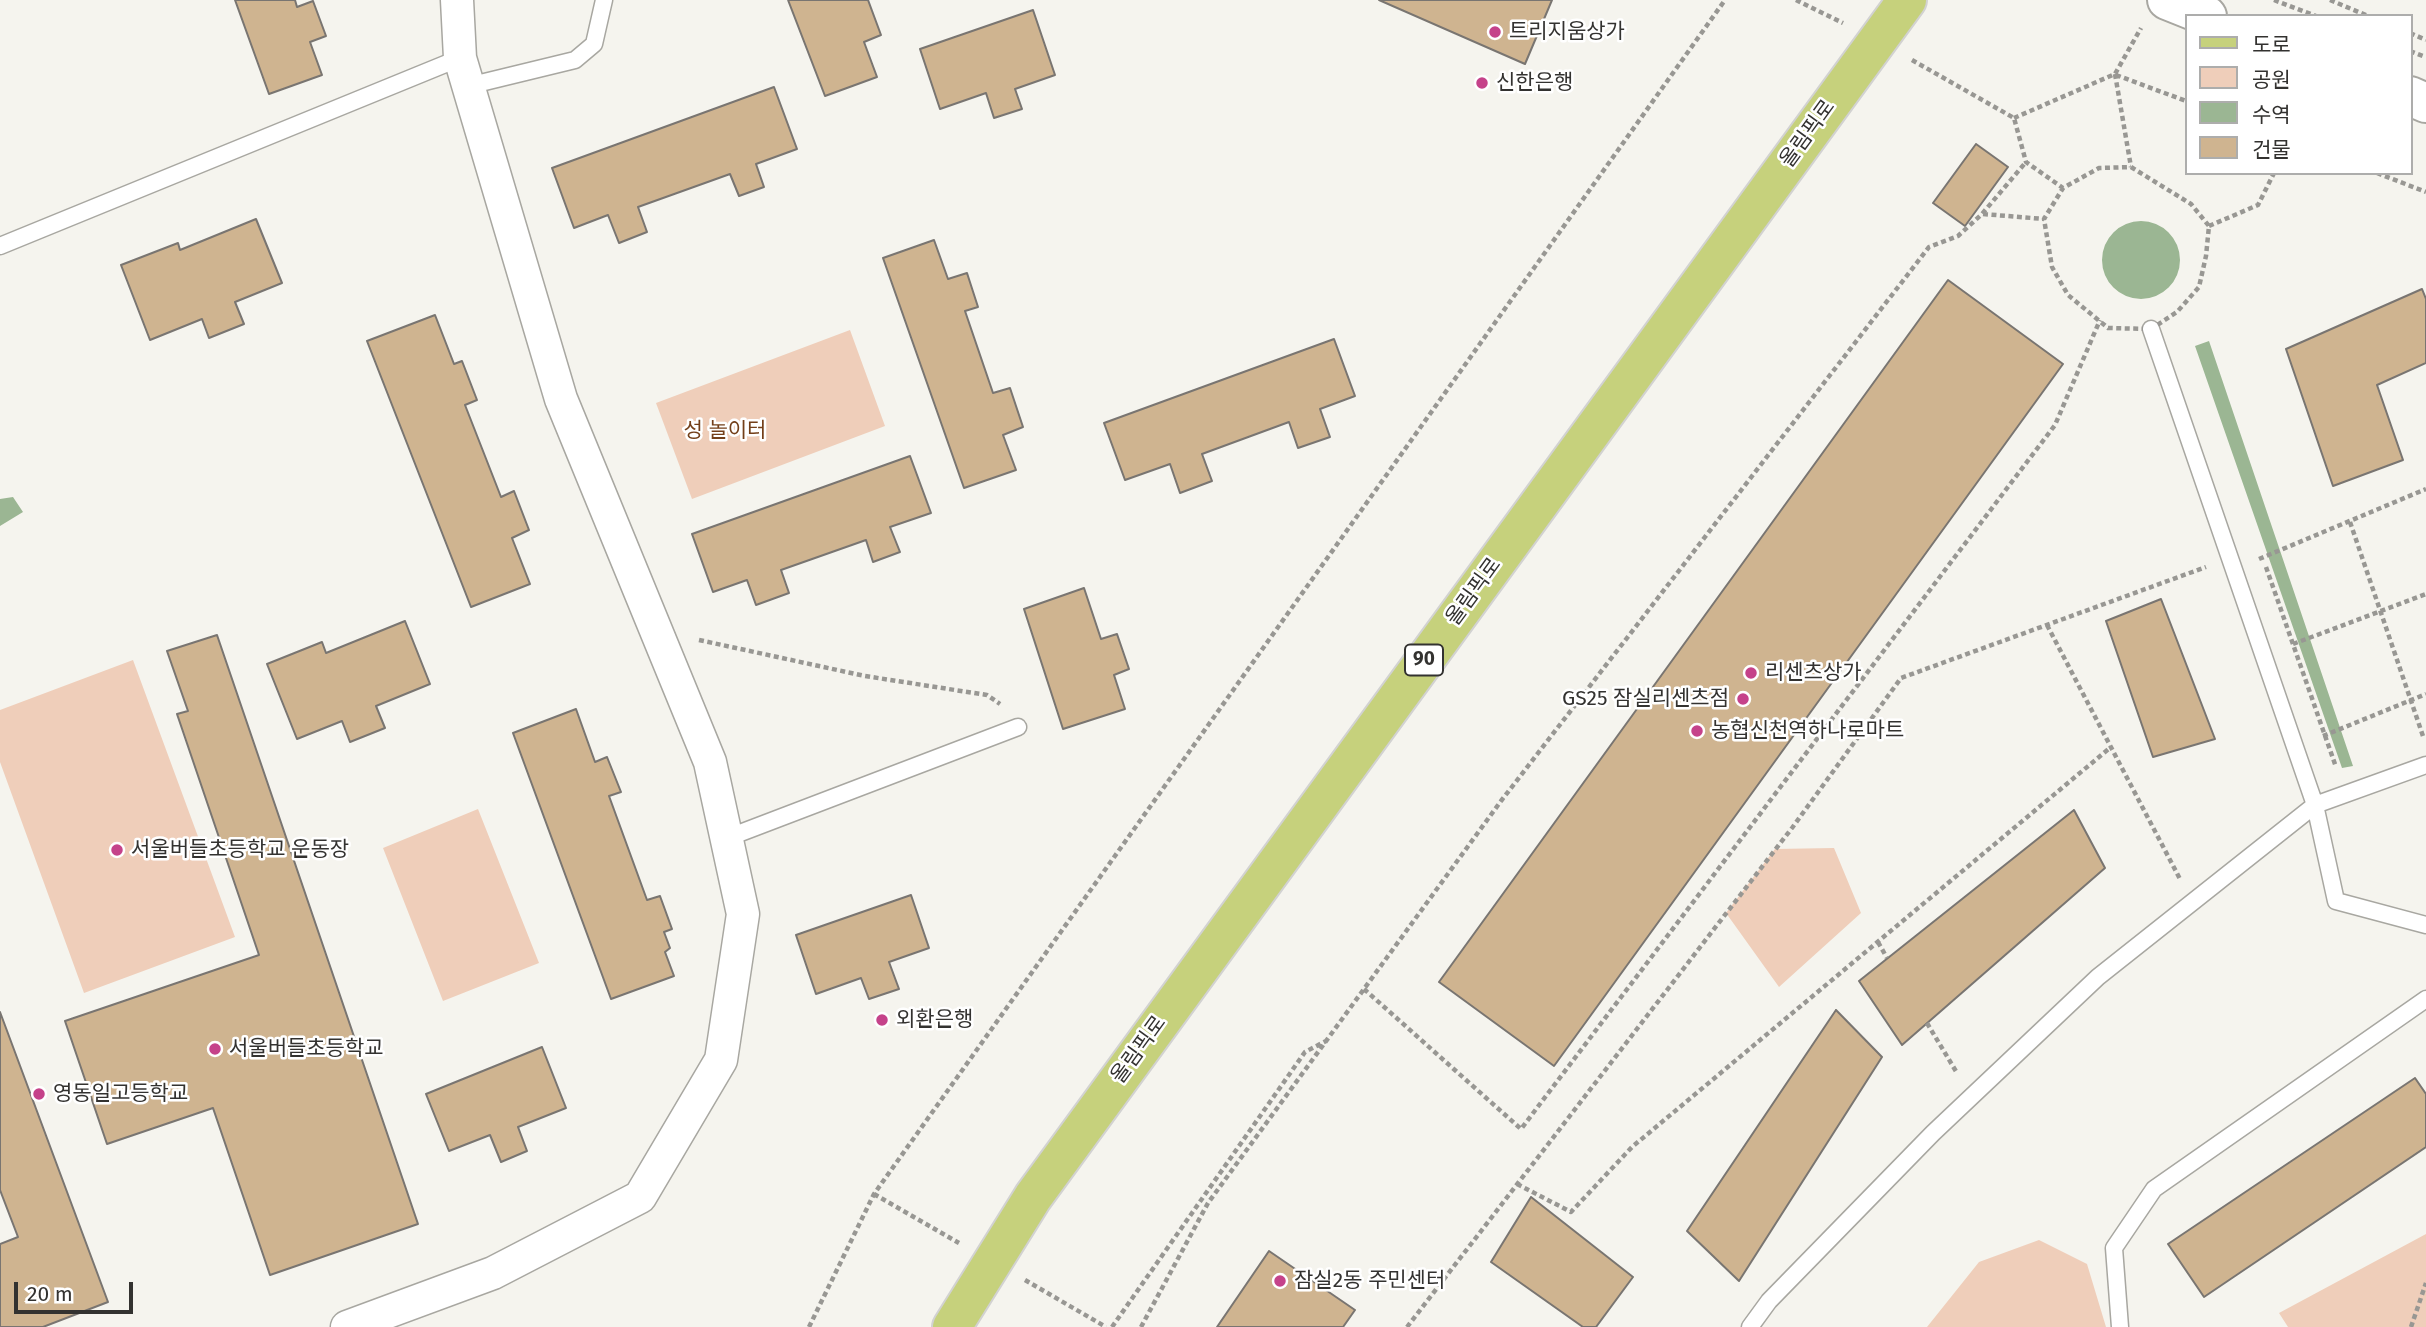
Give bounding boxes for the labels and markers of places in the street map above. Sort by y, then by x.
place label: 트리지움상가 [1509,19,1625,45]
marker: 트리지움상가 [1487,24,1503,40]
place label: 신한은행 [1496,70,1573,96]
marker: 신한은행 [1474,75,1490,91]
place label: 리센츠상가 [1765,660,1862,686]
marker: 리센츠상가 [1743,665,1759,681]
place label: GS25 잠실리센츠점 [1562,686,1729,712]
marker: GS25 잠실리센츠점 [1735,691,1751,707]
place label: 농협신천역하나로마트 [1711,718,1904,744]
marker: 농협신천역하나로마트 [1689,723,1705,739]
place label: 서울버들초등학교 운동장 [131,837,349,863]
marker: 서울버들초등학교 운동장 [109,842,125,858]
place label: 외환은행 [896,1007,973,1033]
marker: 외환은행 [874,1012,890,1028]
place label: 서울버들초등학교 [229,1036,384,1062]
marker: 서울버들초등학교 [207,1041,223,1057]
place label: 영동일고등학교 [53,1081,188,1107]
marker: 영동일고등학교 [31,1086,47,1102]
place label: 잠실2동 주민센터 [1294,1268,1445,1294]
marker: 잠실2동 주민센터 [1272,1273,1288,1289]

